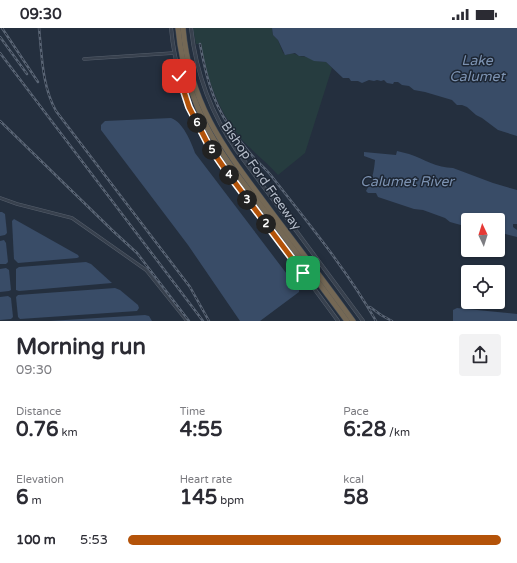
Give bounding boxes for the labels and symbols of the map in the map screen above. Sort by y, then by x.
water label: Lake Calumet [449,52,507,85]
pin [162,59,196,93]
pin: 6 [187,113,207,133]
street label: Bishop Ford Freeway [218,119,305,233]
pin: 5 [202,140,222,160]
pin: 4 [219,165,239,185]
water label: Calumet River [360,173,455,190]
pin: 3 [237,190,257,210]
north arrow [461,213,505,257]
pin: 2 [256,214,276,234]
pin [286,256,320,290]

